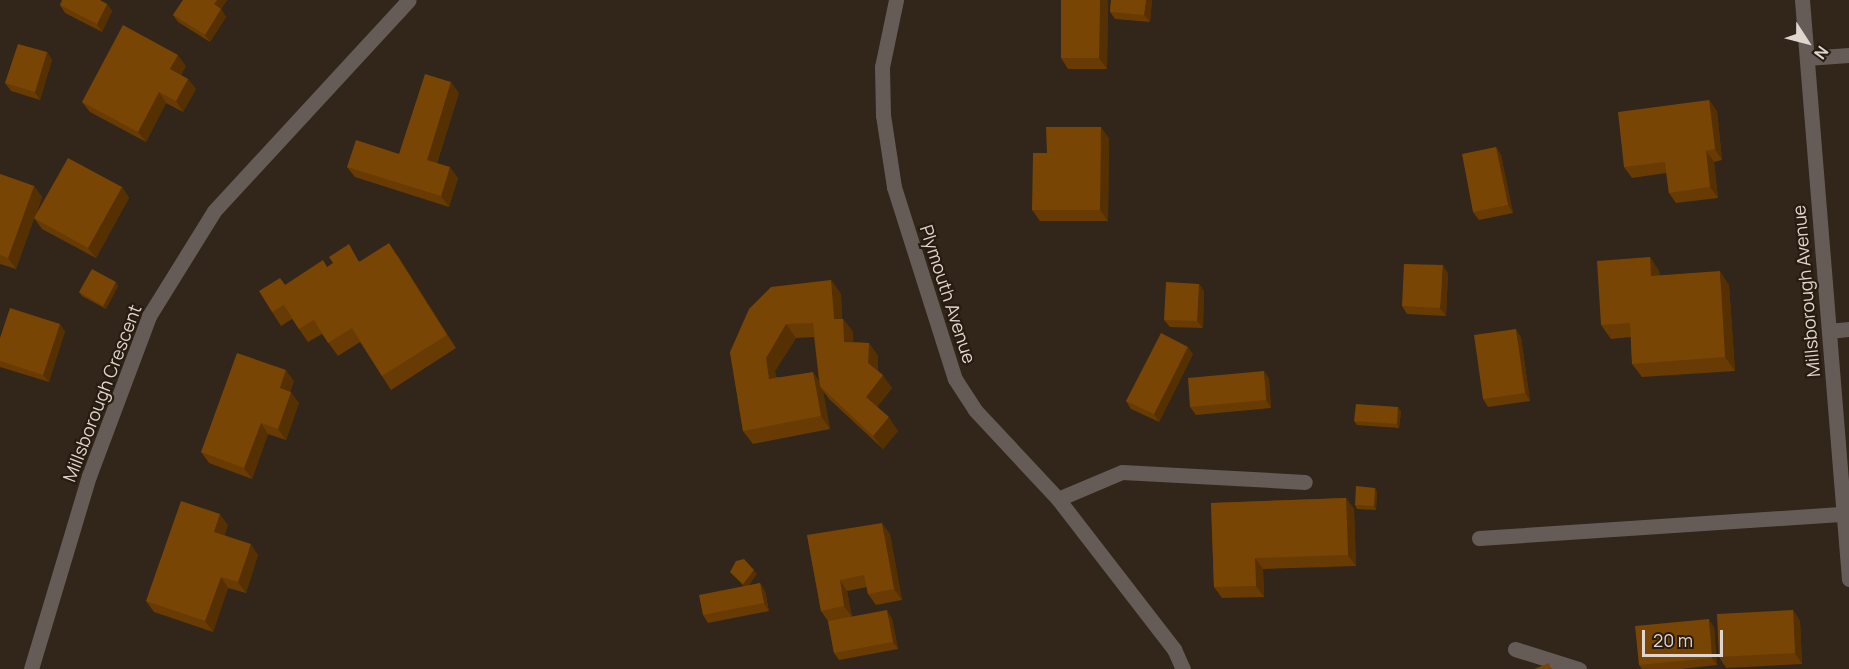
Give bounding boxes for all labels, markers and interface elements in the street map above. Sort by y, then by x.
north arrow [1777,12,1837,72]
text: N [1809,41,1834,64]
street label: Millsborough Avenue [1788,204,1824,378]
street label: Plymouth Avenue [915,222,981,366]
street label: Millsborough Crescent [58,301,146,485]
scale bar [1645,618,1726,656]
text: 20 m [1653,628,1693,652]

